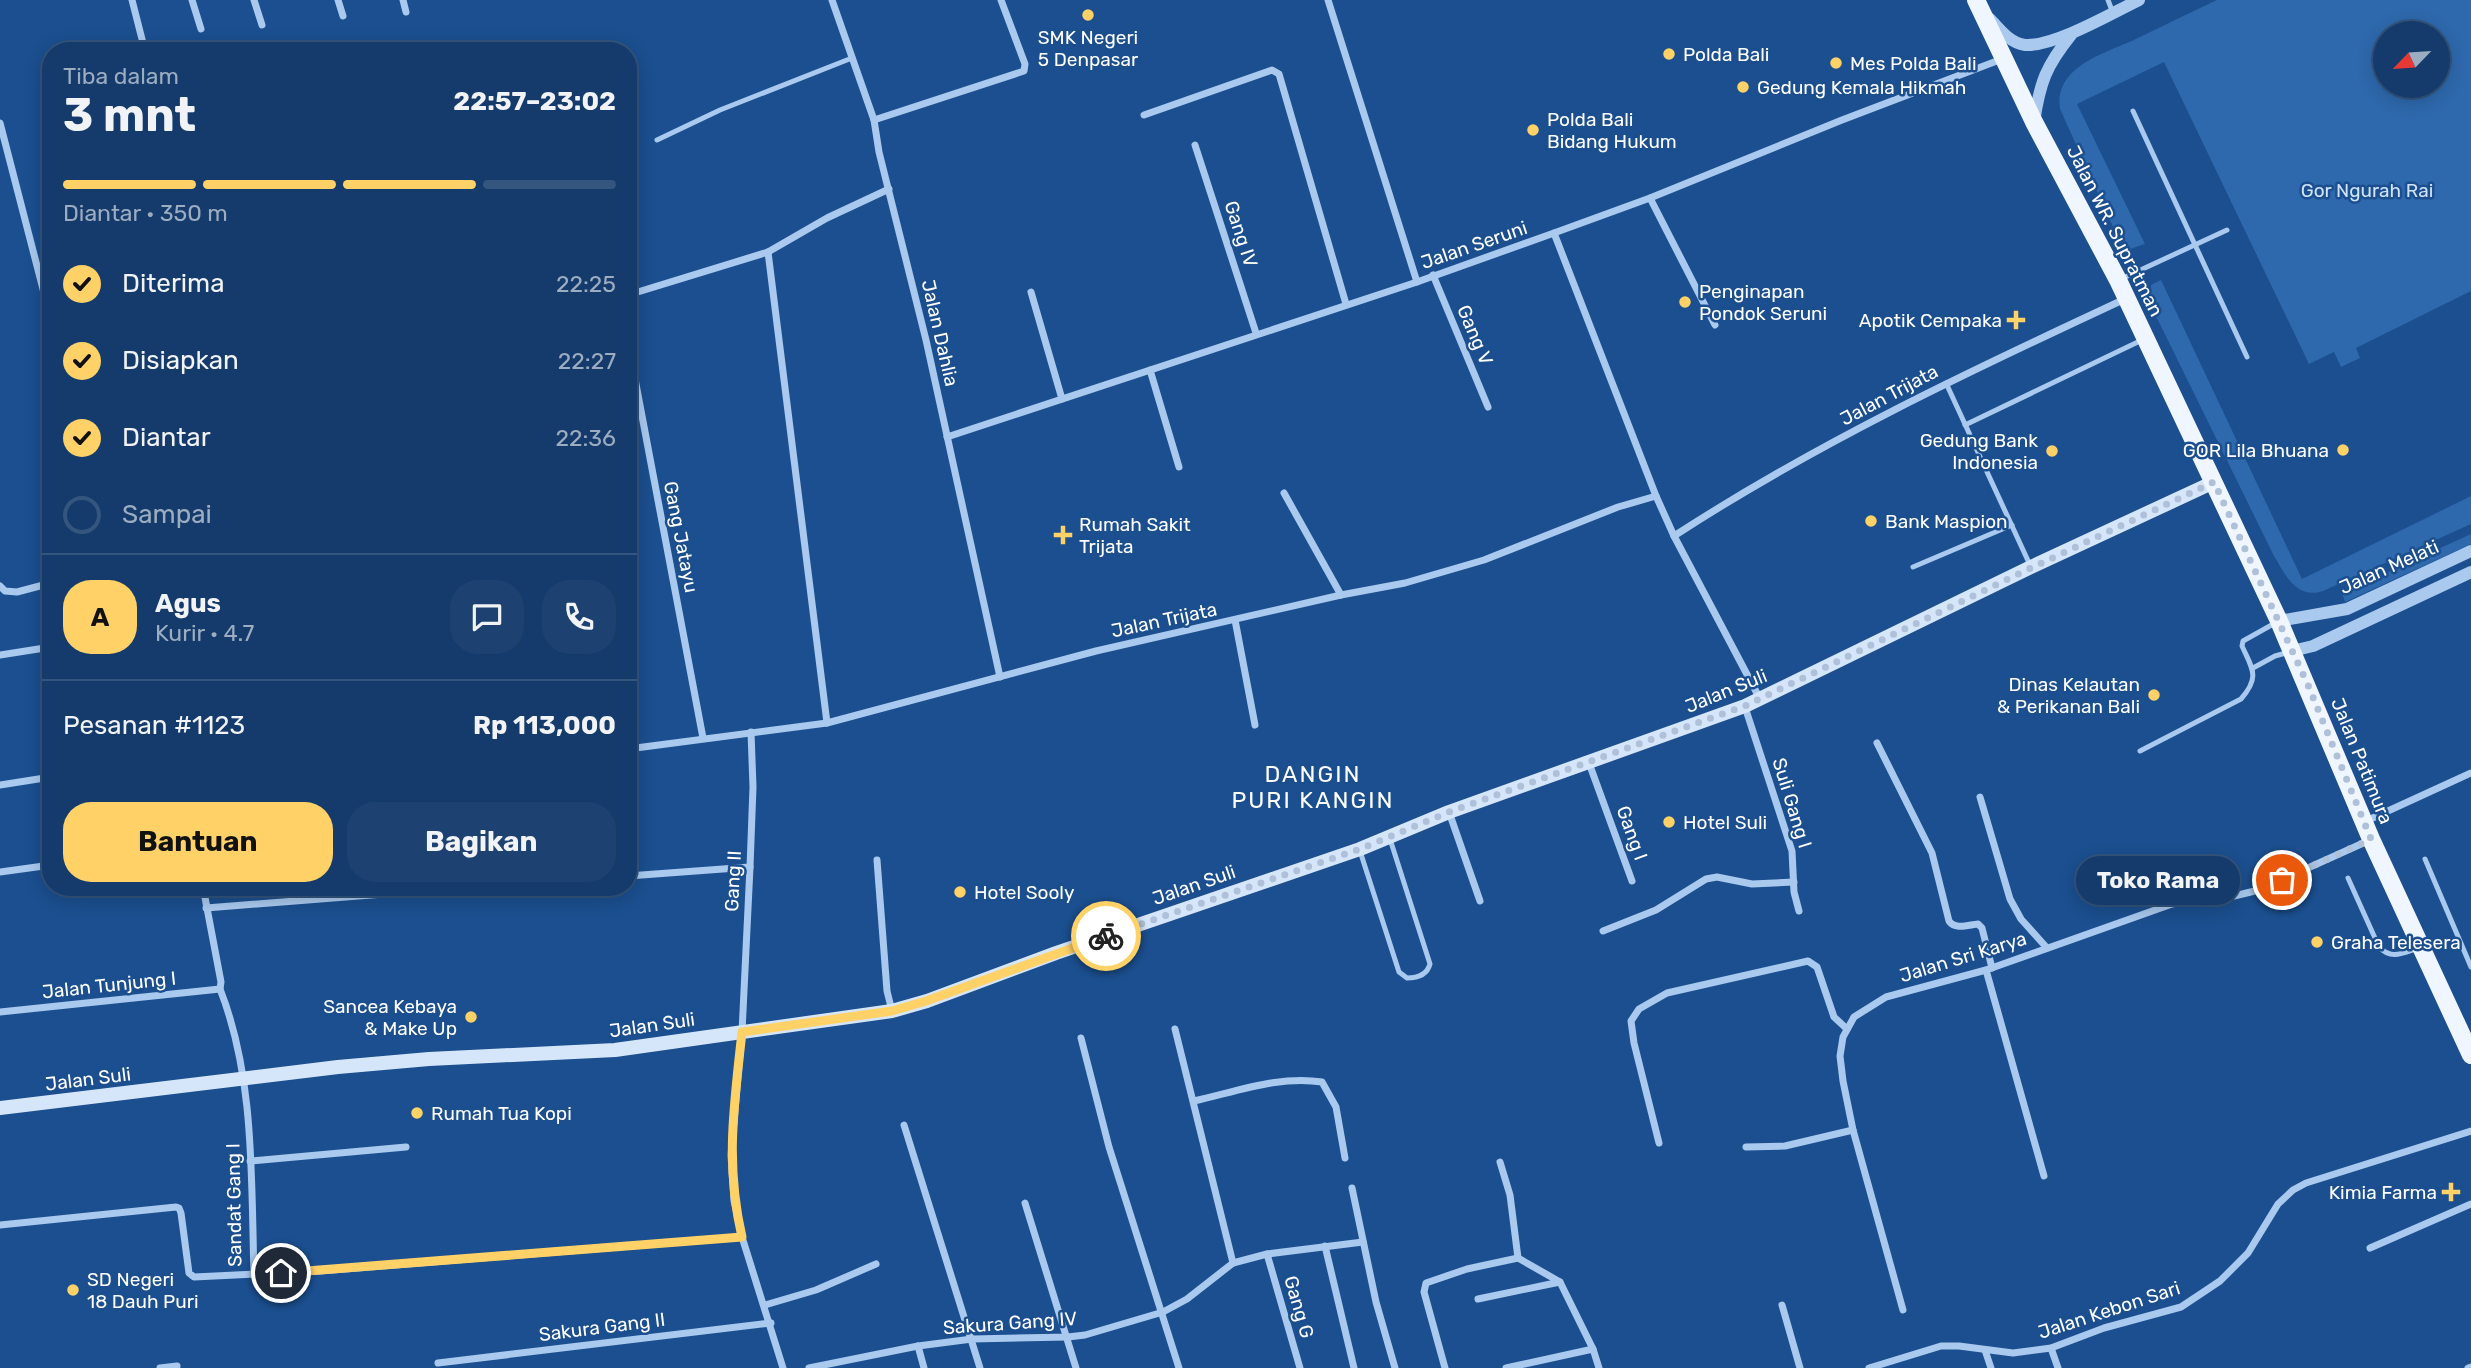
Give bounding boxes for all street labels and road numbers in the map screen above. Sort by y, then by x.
street label: Jalan WR. Supratman [2062,142,2168,320]
street label: Gang IV [1219,198,1263,270]
street label: Jalan Seruni [1418,216,1530,274]
street label: Jalan Dahlia [917,278,963,388]
street label: Gang V [1452,302,1498,368]
street label: Jalan Trijata [1836,360,1942,430]
street label: Gang Jatayu [659,479,703,595]
street label: Jalan Melati [2336,535,2442,599]
street label: Jalan Trijata [1109,598,1219,642]
street label: Jalan Suli [1682,664,1770,718]
street label: Jalan Patimura [2326,695,2398,827]
street label: Suli Gang I [1767,755,1817,851]
street label: Gang I [1612,803,1652,863]
street label: Gang II [720,850,746,912]
street label: Jalan Suli [1150,860,1238,910]
street label: Jalan Sri Karya [1897,927,2029,987]
street label: Jalan Tunjung I [41,967,177,1003]
street label: Jalan Suli [608,1008,696,1042]
street label: Jalan Suli [44,1062,132,1096]
street label: Sandat Gang I [221,1143,247,1267]
street label: Gang G [1279,1273,1319,1341]
street label: Jalan Kebon Sari [2035,1276,2183,1344]
street label: Sakura Gang IV [942,1307,1078,1339]
street label: Sakura Gang II [538,1308,666,1346]

